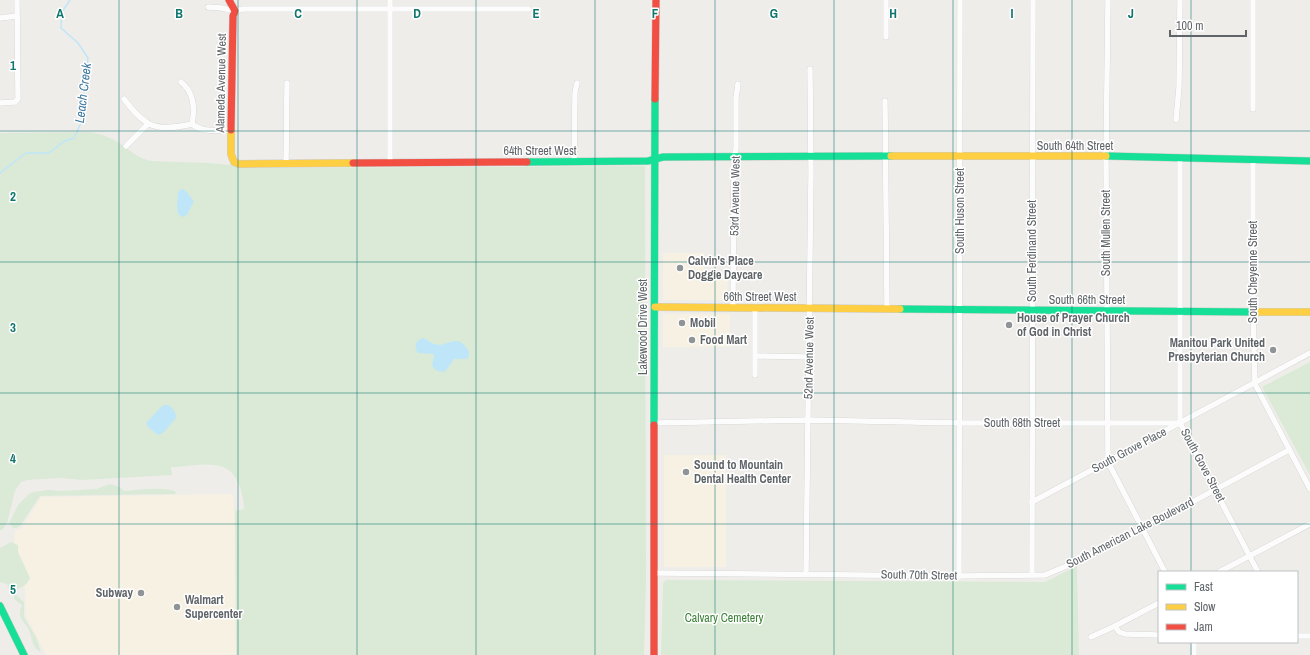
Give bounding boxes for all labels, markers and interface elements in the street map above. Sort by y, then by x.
text: A [56,5,64,22]
text: B [175,5,183,22]
text: C [294,5,302,22]
text: D [413,5,421,22]
text: E [532,5,540,22]
text: F [652,5,659,22]
text: G [770,5,778,22]
text: H [889,5,897,22]
text: I [1011,5,1014,22]
text: J [1128,5,1134,22]
scale bar [1170,12,1246,38]
text: 100 m [1176,18,1203,34]
street label: Alameda Avenue West [212,33,230,134]
text: 1 [10,57,16,74]
water label: Leach Creek [71,61,95,124]
street label: South 64th Street [1037,138,1114,154]
street label: 64th Street West [503,143,577,159]
street label: 53rd Avenue West [726,156,744,236]
street label: South Huson Street [952,168,968,254]
text: 2 [10,188,16,205]
street label: South Mullen Street [1098,190,1114,276]
street label: South Ferdinand Street [1024,200,1040,302]
street label: South Cheyenne Street [1245,221,1261,323]
place label: Calvin's Place Doggie Daycare [688,253,763,283]
marker: Calvin's Place Doggie Daycare [675,263,685,273]
street label: Lakewood Drive West [635,279,651,375]
street label: 66th Street West [723,289,797,305]
street label: South 66th Street [1049,292,1126,308]
place label: House of Prayer Church of God in Christ [1017,310,1130,340]
place label: Mobil [690,315,716,331]
street label: 52nd Avenue West [800,316,818,399]
marker: Mobil [677,318,687,328]
text: 3 [10,319,16,336]
marker: House of Prayer Church of God in Christ [1004,320,1014,330]
place label: Food Mart [700,332,748,348]
marker: Food Mart [687,335,697,345]
place label: Manitou Park United Presbyterian Church [1168,335,1265,365]
marker: Manitou Park United Presbyterian Church [1268,345,1278,355]
street label: South 68th Street [984,415,1061,431]
street label: South Grove Place [1089,424,1169,476]
street label: South Gove Street [1177,425,1229,505]
text: 4 [10,450,16,467]
place label: Sound to Mountain Dental Health Center [694,457,791,487]
marker: Sound to Mountain Dental Health Center [681,467,691,477]
street label: South American Lake Boulevard [1063,494,1197,572]
street label: South 70th Street [881,566,958,584]
legend [1158,571,1298,643]
text: Fast [1194,579,1213,595]
text: 5 [10,581,16,598]
place label: Subway [96,585,134,601]
marker: Subway [136,588,146,598]
place label: Walmart Supercenter [185,592,243,622]
text: Slow [1194,599,1216,615]
marker: Walmart Supercenter [172,602,182,612]
park label: Calvary Cemetery [685,610,763,626]
text: Jam [1194,619,1213,635]

